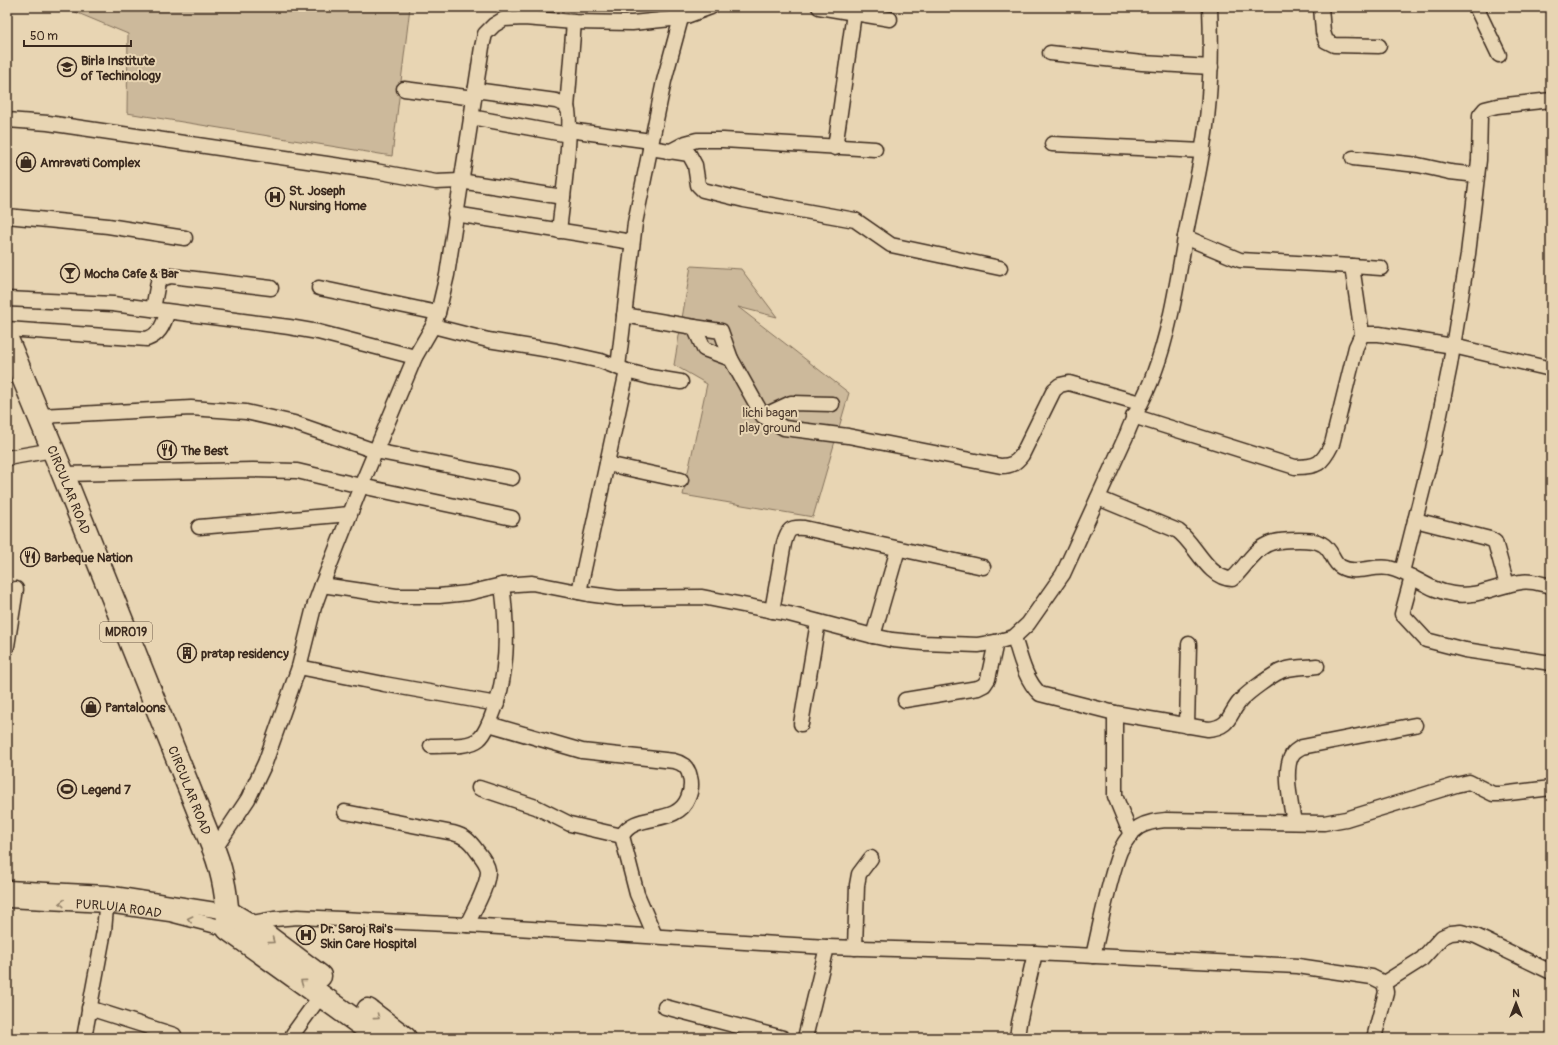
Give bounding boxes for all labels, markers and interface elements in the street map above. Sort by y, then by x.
scale bar [24,22,131,48]
text: 50 m [30,29,58,44]
place label: Birla Institute of Techinology [80,53,161,84]
school or university icon: Birla Institute of Techinology [56,56,78,78]
shop icon: Amravati Complex [15,151,37,173]
place label: Amravati Complex [40,155,141,171]
place label: St. Joseph Nursing Home [289,183,367,214]
hospital icon: St. Joseph Nursing Home [264,186,286,208]
bar icon: Mocha Cafe & Bar [59,262,81,284]
place label: Mocha Cafe & Bar [84,266,179,282]
park label: lichi bagan play ground [739,405,801,436]
restaurant icon: The Best [156,439,178,461]
street label: CIRCULAR ROAD [43,443,93,537]
place label: The Best [180,443,229,459]
restaurant icon: Barbeque Nation [19,546,41,568]
place label: Barbeque Nation [44,550,134,566]
road number: MDR019 [100,622,152,642]
building icon: pratap residency [176,642,198,664]
place label: pratap residency [201,646,289,662]
shop icon: Pantaloons [80,696,102,718]
place label: Pantaloons [105,700,166,716]
street label: CIRCULAR ROAD [164,744,214,837]
sports icon: Legend 7 [56,778,78,800]
place label: Legend 7 [81,782,131,798]
street label: PURLUIA ROAD [75,896,163,922]
one-way arrow [59,898,65,907]
one-way arrow [187,915,193,923]
place label: Dr. Saroj Rai's Skin Care Hospital [320,921,417,952]
hospital icon: Dr. Saroj Rai's Skin Care Hospital [295,924,317,946]
one-way arrow [268,936,275,943]
one-way arrow [300,979,307,987]
north arrow [1496,983,1536,1023]
text: N [1512,987,1520,1000]
one-way arrow [373,1012,380,1019]

